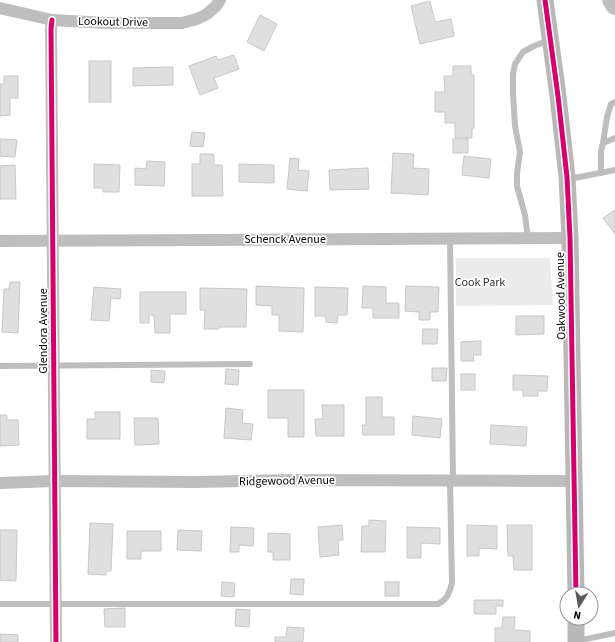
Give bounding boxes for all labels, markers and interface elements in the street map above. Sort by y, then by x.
street label: Lookout Drive [78,13,148,31]
street label: Schenck Avenue [244,231,326,248]
street label: Oakwood Avenue [552,252,570,340]
park label: Cook Park [455,274,505,291]
street label: Glendora Avenue [35,288,52,374]
street label: Ridgewood Avenue [239,472,335,490]
north arrow [559,586,599,626]
text: N [572,607,582,623]

